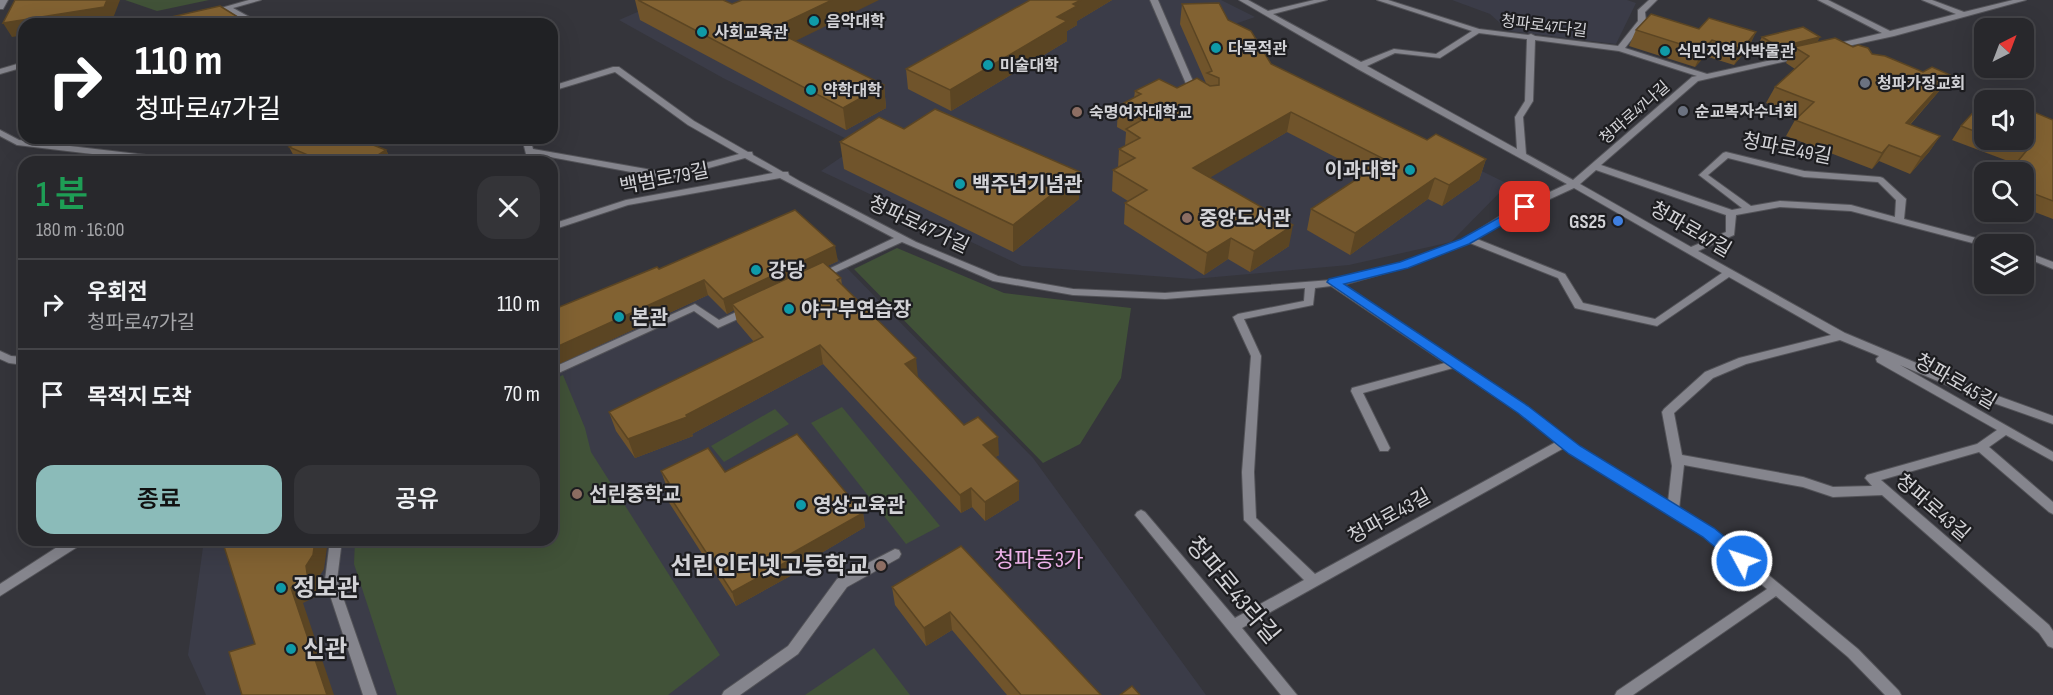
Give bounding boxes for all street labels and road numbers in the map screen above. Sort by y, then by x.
street label: 청파로47다길 [1500,12,1588,41]
street label: 청파로47나길 [1596,78,1674,149]
street label: 청파로49길 [1740,129,1834,169]
street label: 백범로79길 [617,159,711,199]
street label: 청파로47가길 [864,191,973,259]
street label: 청파로47길 [1646,197,1735,263]
street label: 청파로45길 [1911,349,2000,415]
street label: 청파로43길 [1890,469,1974,546]
street label: 청파로43길 [1344,484,1435,549]
street label: 청파로43라길 [1180,531,1286,650]

